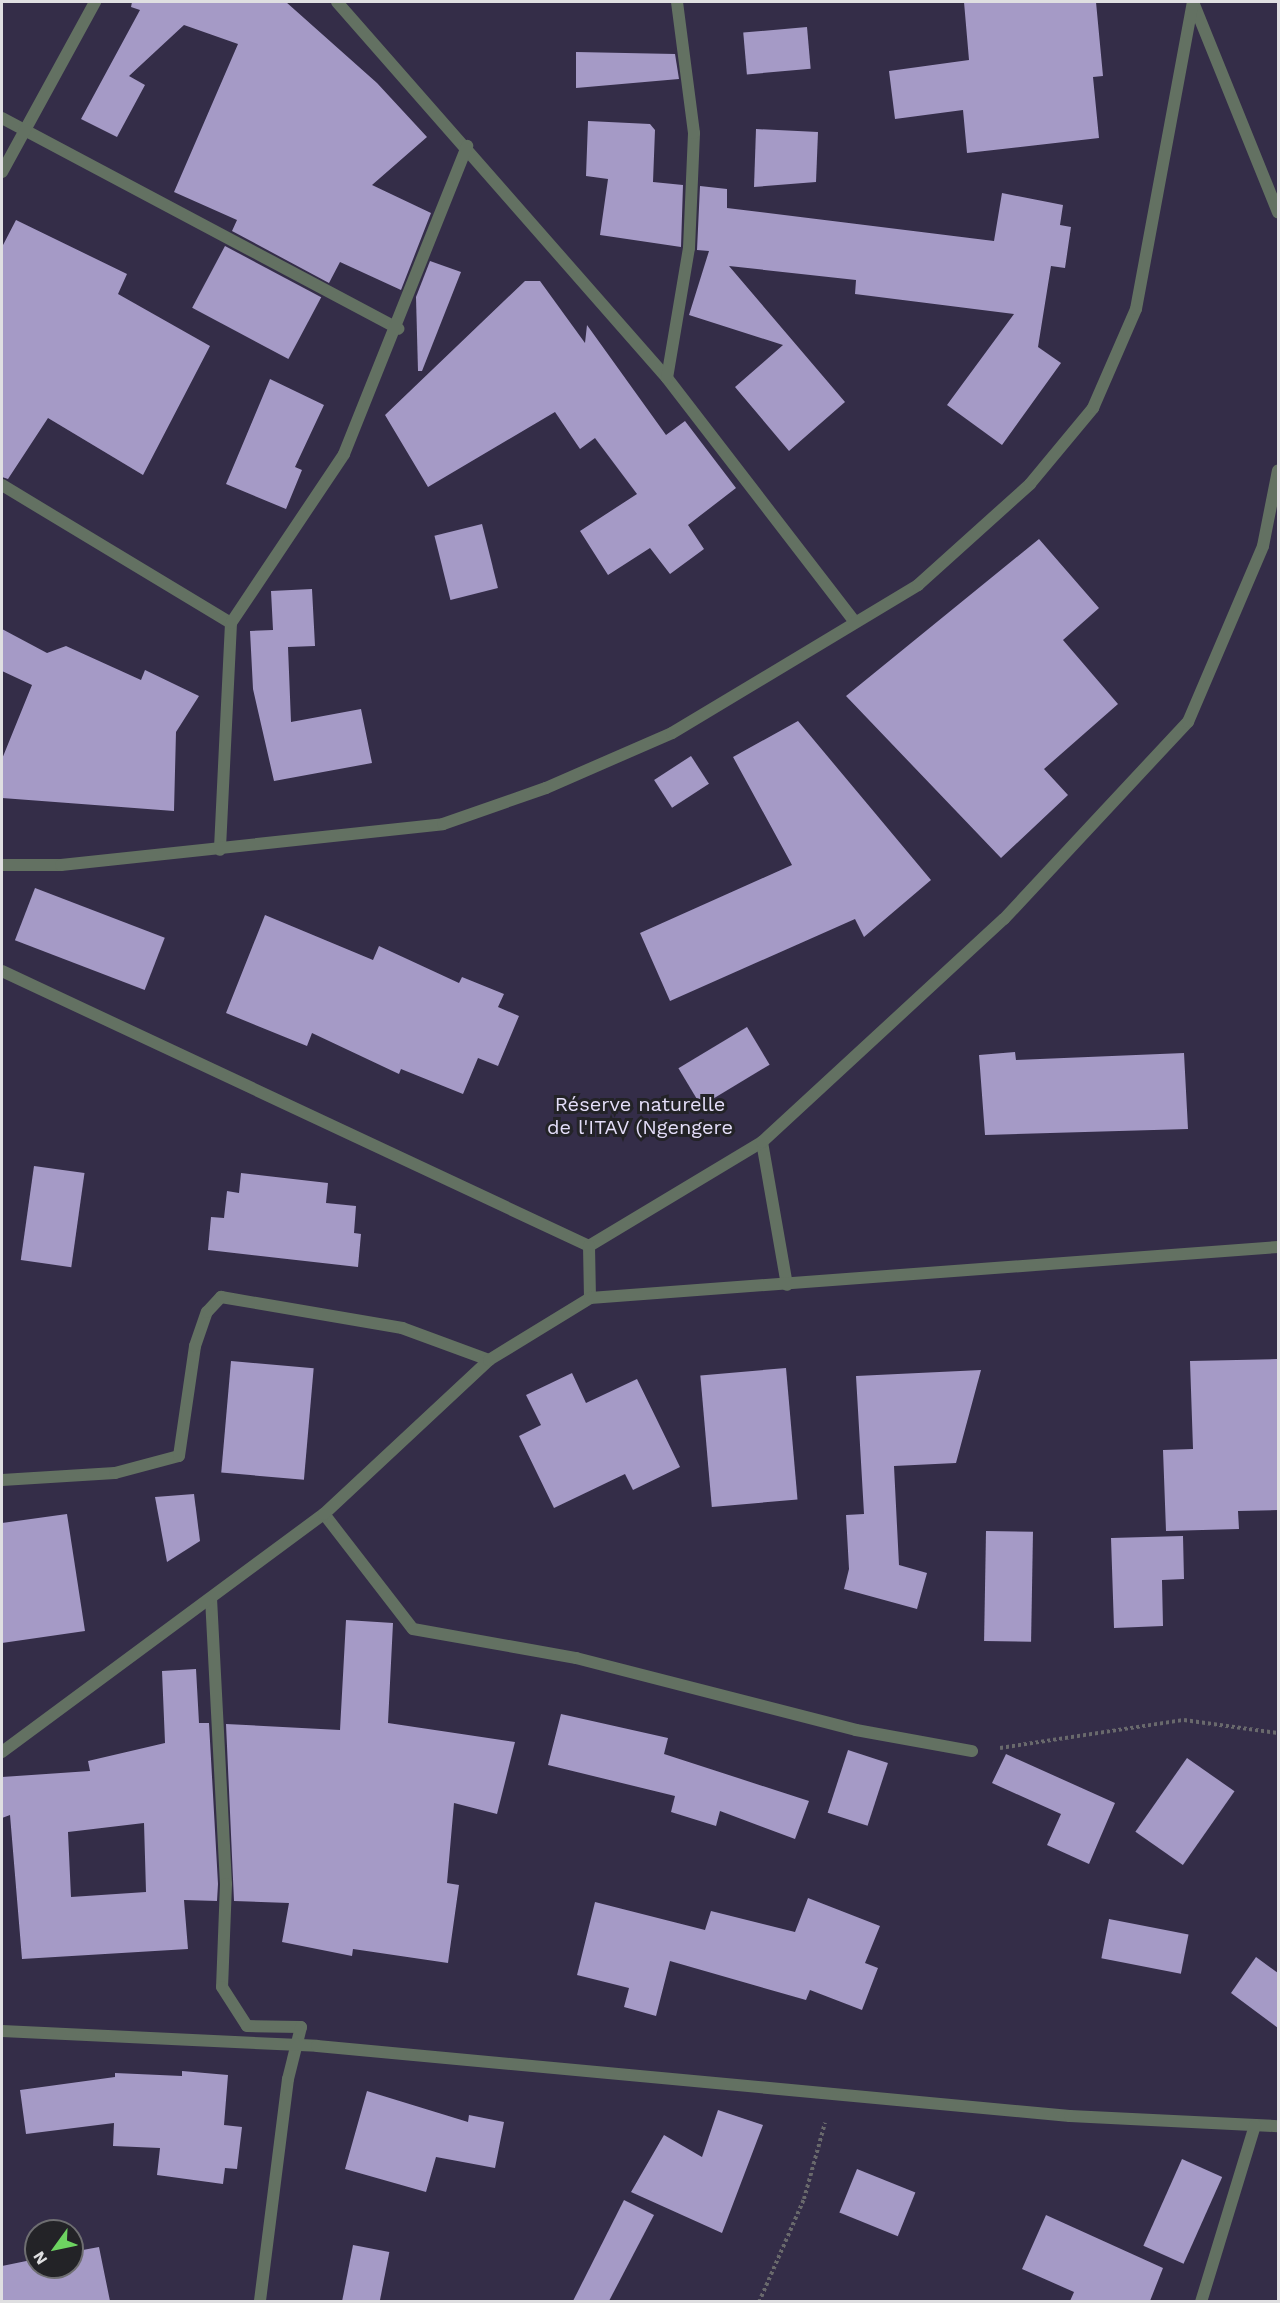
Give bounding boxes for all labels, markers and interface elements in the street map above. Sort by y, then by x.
park label: Réserve naturelle de l'ITAV (Ngengere [547,1093,733,1140]
north arrow [24,2219,84,2279]
text: N [29,2248,51,2268]

